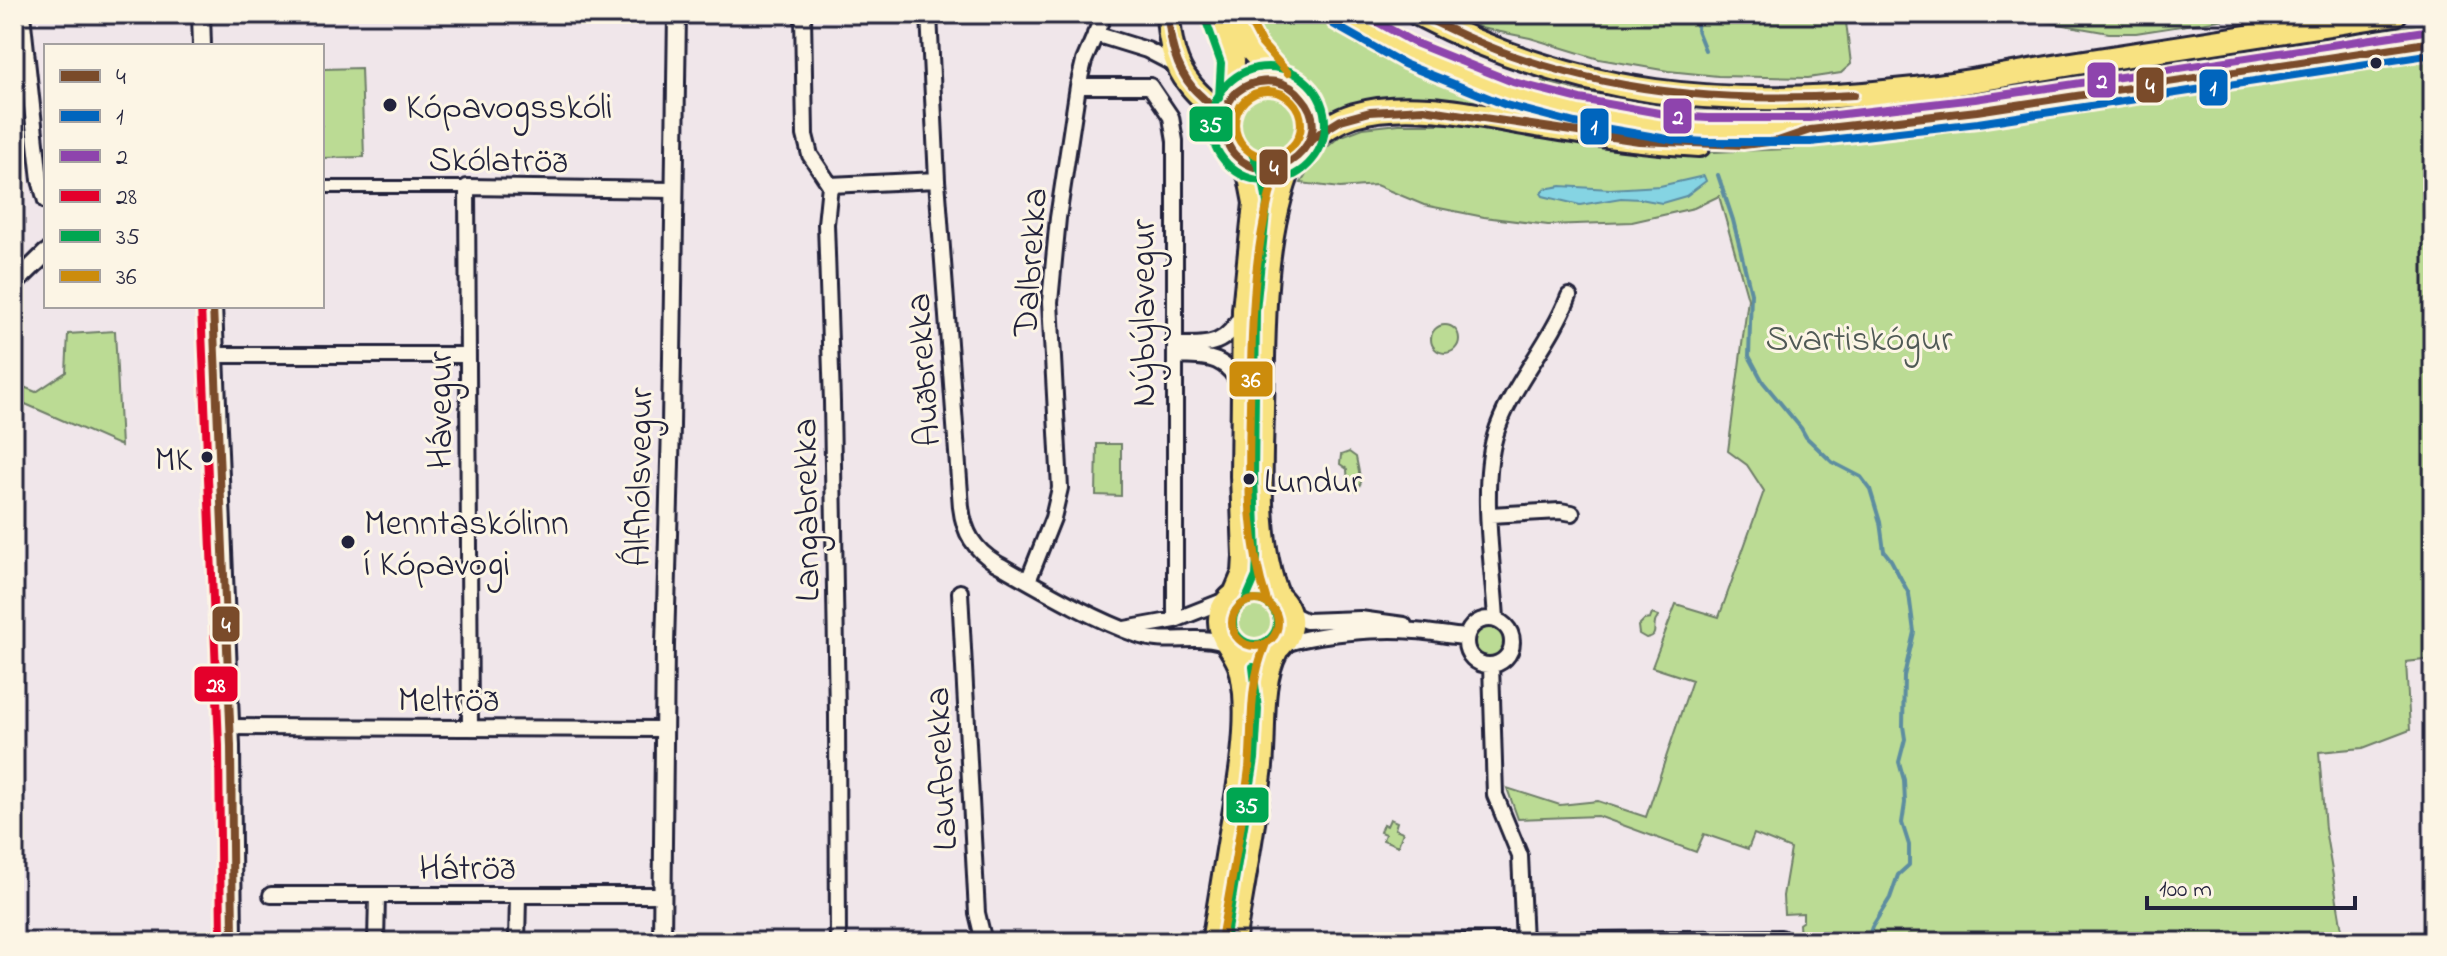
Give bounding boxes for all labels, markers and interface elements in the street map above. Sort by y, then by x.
legend [44,44,324,308]
unlabelled marker [2368,55,2384,71]
text: 4 [116,61,126,96]
line badge: 2 [2086,61,2117,99]
line badge: 4 [2135,66,2165,104]
text: 2 [2096,67,2108,99]
line badge: 1 [2198,68,2229,107]
text: 4 [2145,72,2155,104]
text: 1 [2210,74,2217,106]
place label: Kópavogsskóli [406,83,613,136]
marker: Kópavogsskóli [381,96,399,114]
line badge: 2 [1662,97,1693,135]
text: 1 [116,101,124,136]
text: 2 [1672,103,1684,135]
line badge: 35 [1188,105,1234,143]
line badge: 1 [1579,107,1610,146]
text: 35 [1199,111,1222,143]
text: 1 [1591,113,1598,145]
street label: Skólatröð [428,135,568,190]
text: 2 [116,141,128,176]
line badge: 4 [1258,148,1289,186]
text: 4 [1269,154,1279,186]
text: 28 [116,181,137,216]
street label: Dalbrekka [1001,186,1064,340]
street label: Nýbýlavegur [1119,218,1172,407]
text: 35 [116,221,140,256]
text: 36 [116,261,137,296]
street label: Auðbrekka [894,291,957,448]
park label: Svartiskógur [1766,315,1953,368]
street label: Hávegur [416,350,469,469]
line badge: 36 [1228,360,1274,398]
text: 36 [1241,366,1261,398]
street label: Álfhólsvegur [613,386,670,567]
street label: Langabrekka [780,418,837,602]
place label: MK [155,437,192,487]
marker: MK [199,449,215,465]
place label: Lundur [1264,459,1362,509]
marker: Lundur [1241,471,1257,487]
place label: Menntaskólinn í Kópavogi [363,499,569,593]
marker: Menntaskólinn í Kópavogi [339,533,357,551]
line badge: 4 [211,605,241,643]
text: 4 [221,611,231,643]
line badge: 28 [193,665,239,703]
text: 28 [205,671,226,703]
street label: Meltröð [398,676,499,729]
street label: Laufbrekka [913,686,974,852]
line badge: 35 [1225,786,1270,824]
text: 35 [1235,792,1258,824]
street label: Hátröð [419,844,515,897]
scale bar [2147,860,2355,910]
text: 100 m [2159,873,2212,908]

